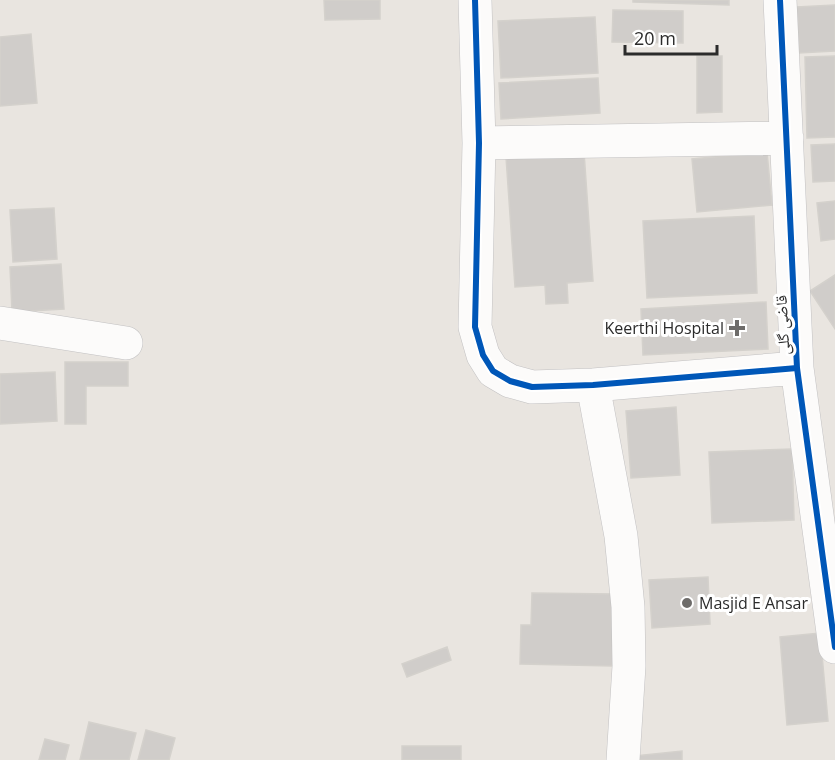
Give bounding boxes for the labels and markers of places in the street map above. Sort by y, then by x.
place label: Keerthi Hospital [604,317,724,339]
marker: Keerthi Hospital [728,319,746,337]
place label: Masjid E Ansar [699,592,808,614]
marker: Masjid E Ansar [680,596,694,610]

